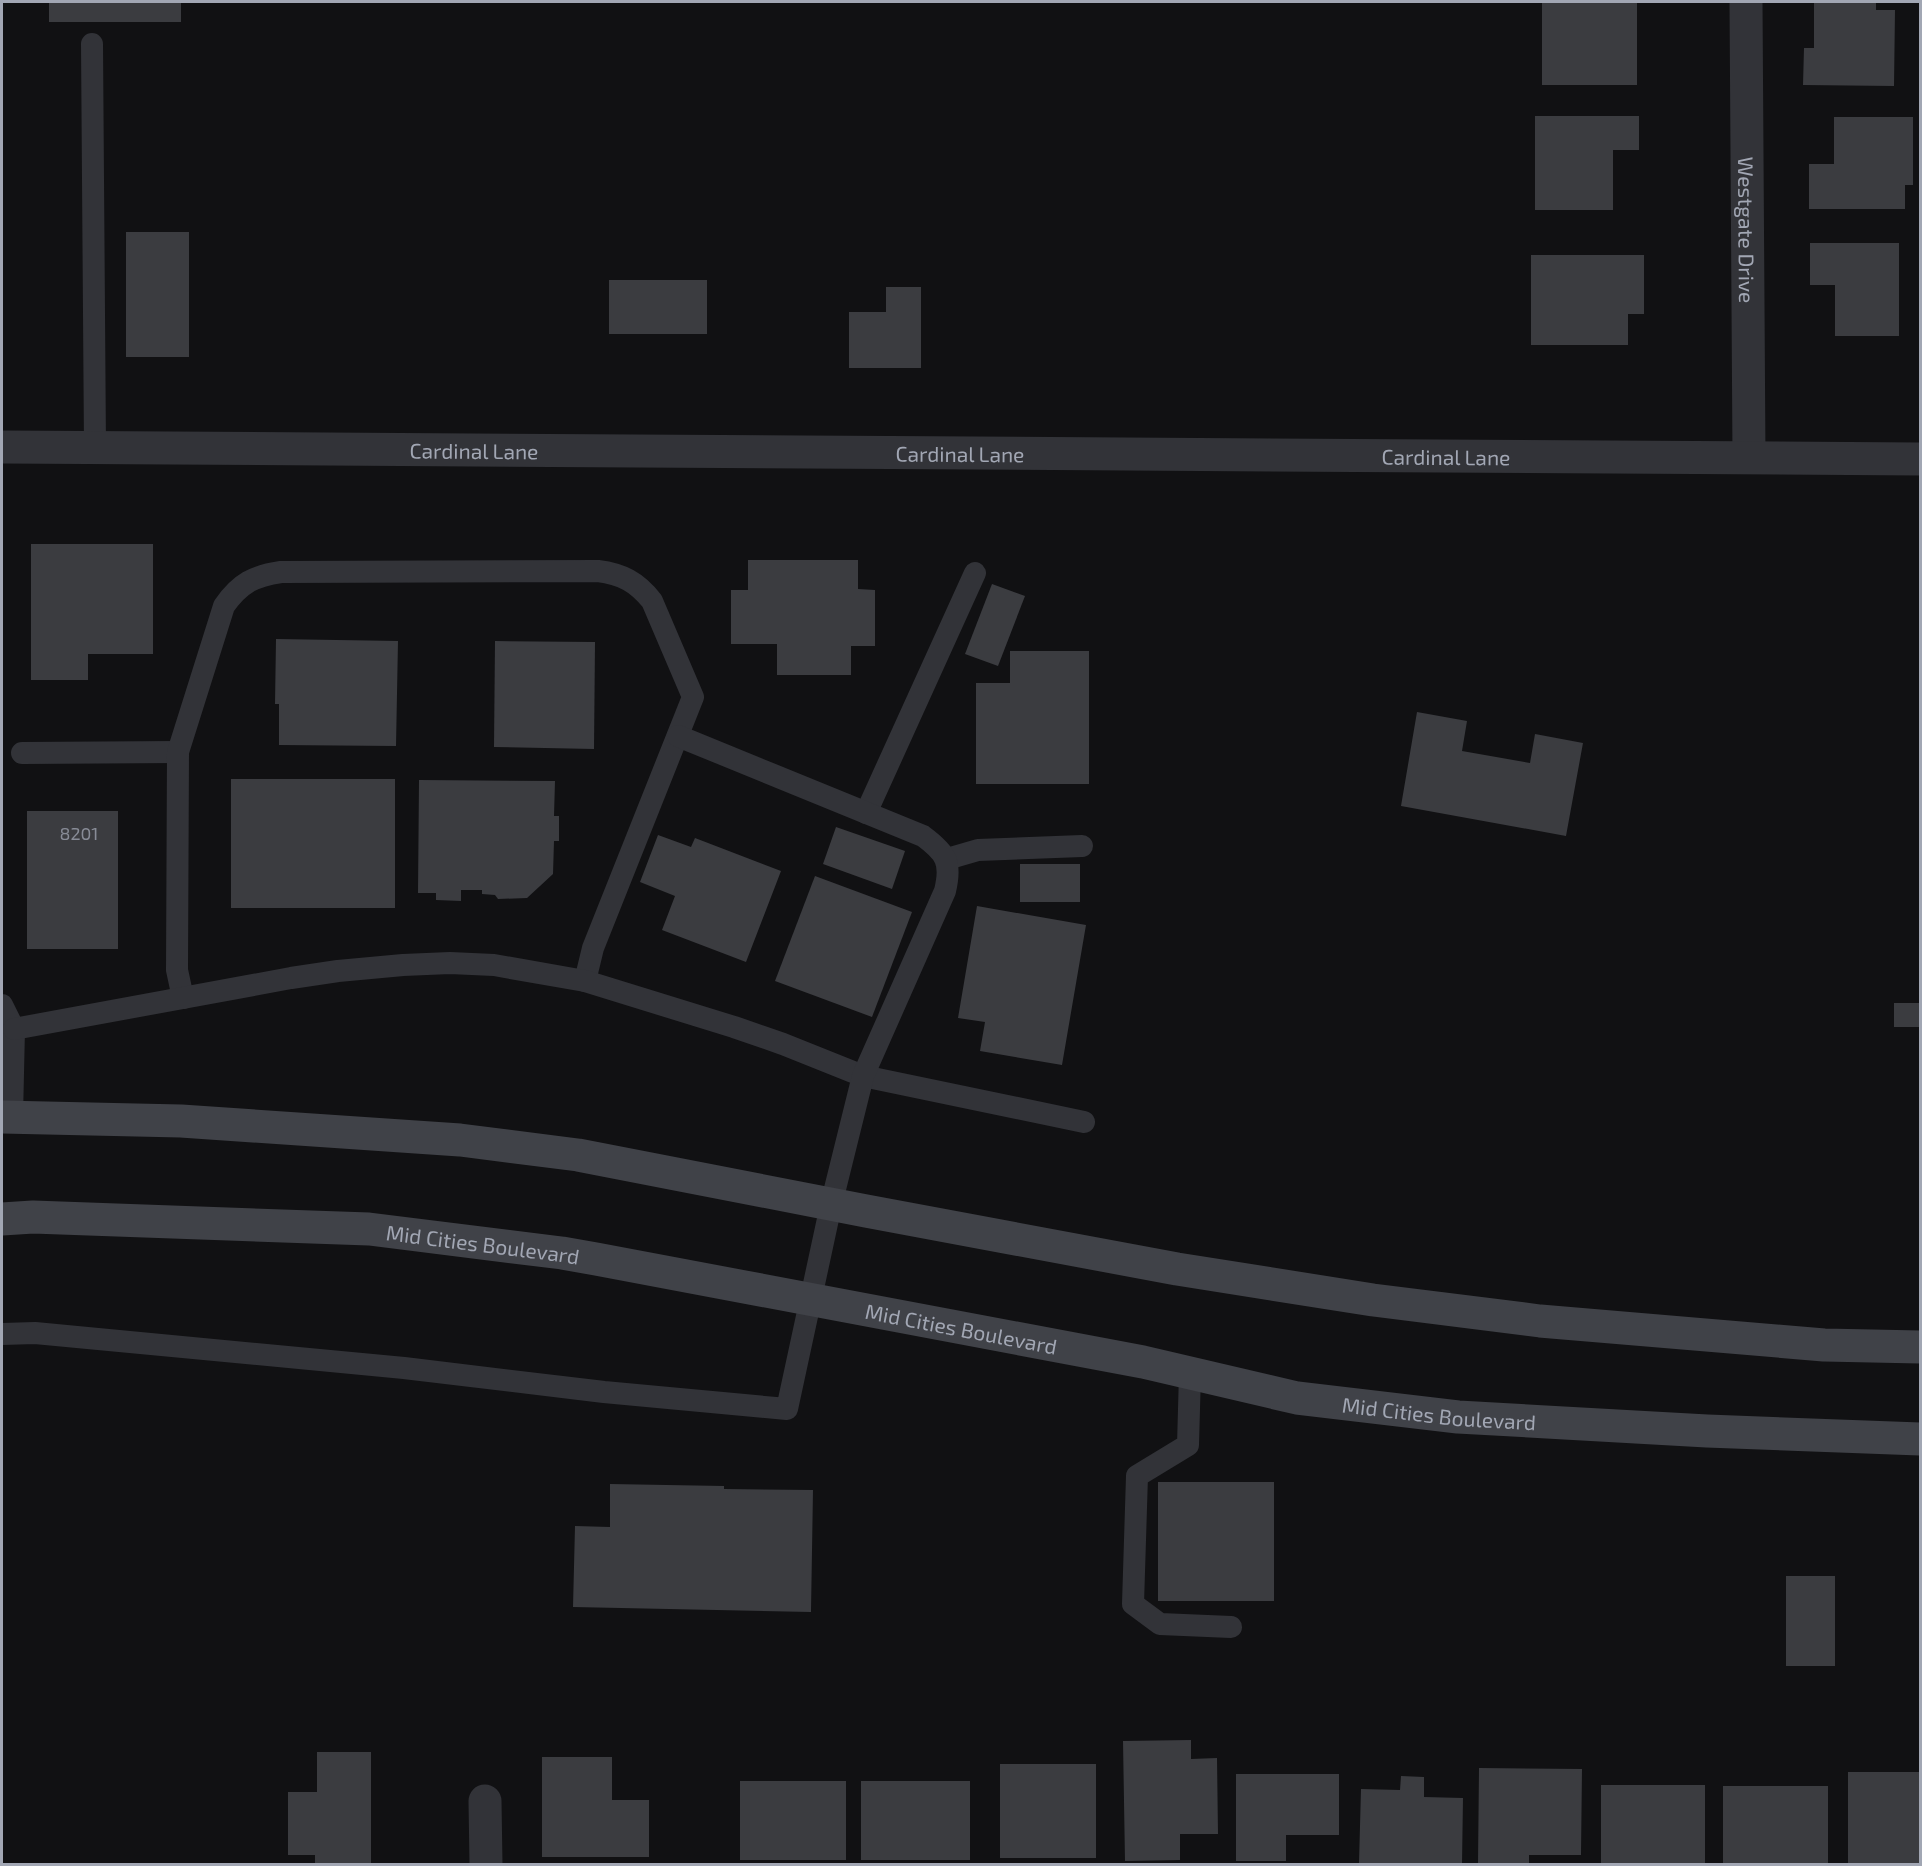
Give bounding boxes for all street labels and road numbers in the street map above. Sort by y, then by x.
street label: Westgate Drive [1735,157,1760,303]
street label: Cardinal Lane [409,437,539,463]
street label: Cardinal Lane [895,440,1025,466]
street label: Cardinal Lane [1381,443,1511,469]
street label: Mid Cities Boulevard [385,1219,581,1268]
street label: Mid Cities Boulevard [863,1297,1059,1358]
street label: Mid Cities Boulevard [1341,1391,1537,1434]

